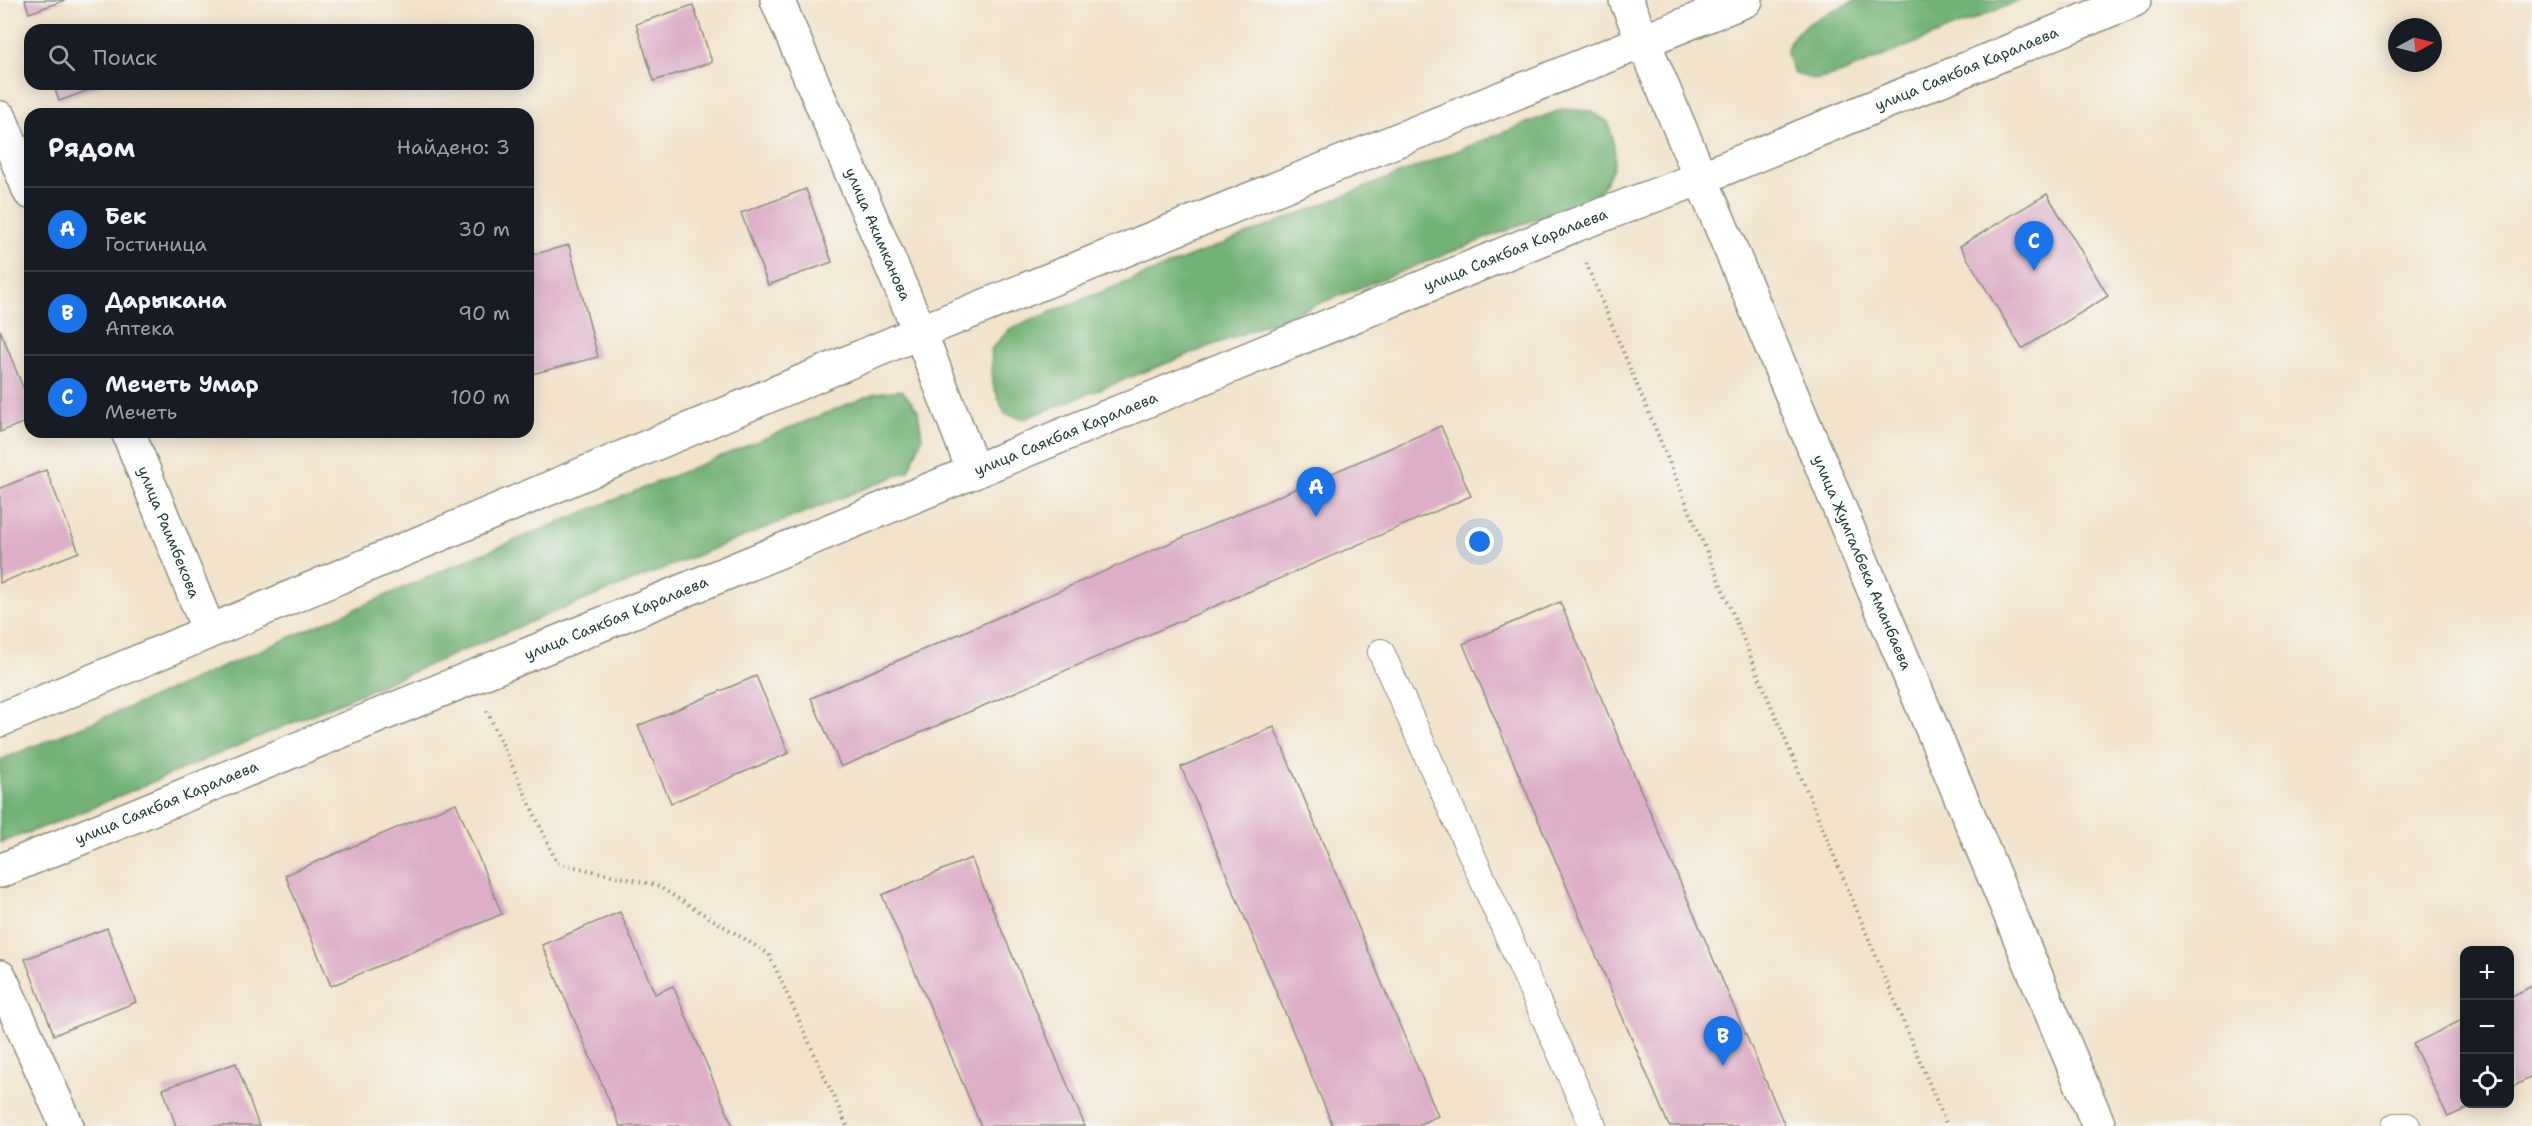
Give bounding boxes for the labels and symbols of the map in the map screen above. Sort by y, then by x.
north arrow [2388,18,2442,72]
street label: улица Саякбая Каралаева [1872,22,2062,115]
street label: улица Акимканова [840,165,916,304]
street label: улица Саякбая Каралаева [1421,204,1611,296]
pin: C [2014,222,2054,271]
street label: улица Саякбая Каралаева [971,387,1161,480]
street label: улица Жумгалбека Аманбаева [1808,452,1917,674]
street label: улица Раимбекова [133,463,205,602]
pin: A [1296,468,1336,517]
your location [1465,527,1494,556]
street label: улица Саякбая Каралаева [521,571,712,665]
street label: улица Саякбая Каралаева [72,756,262,849]
pin: B [1704,1016,1742,1066]

